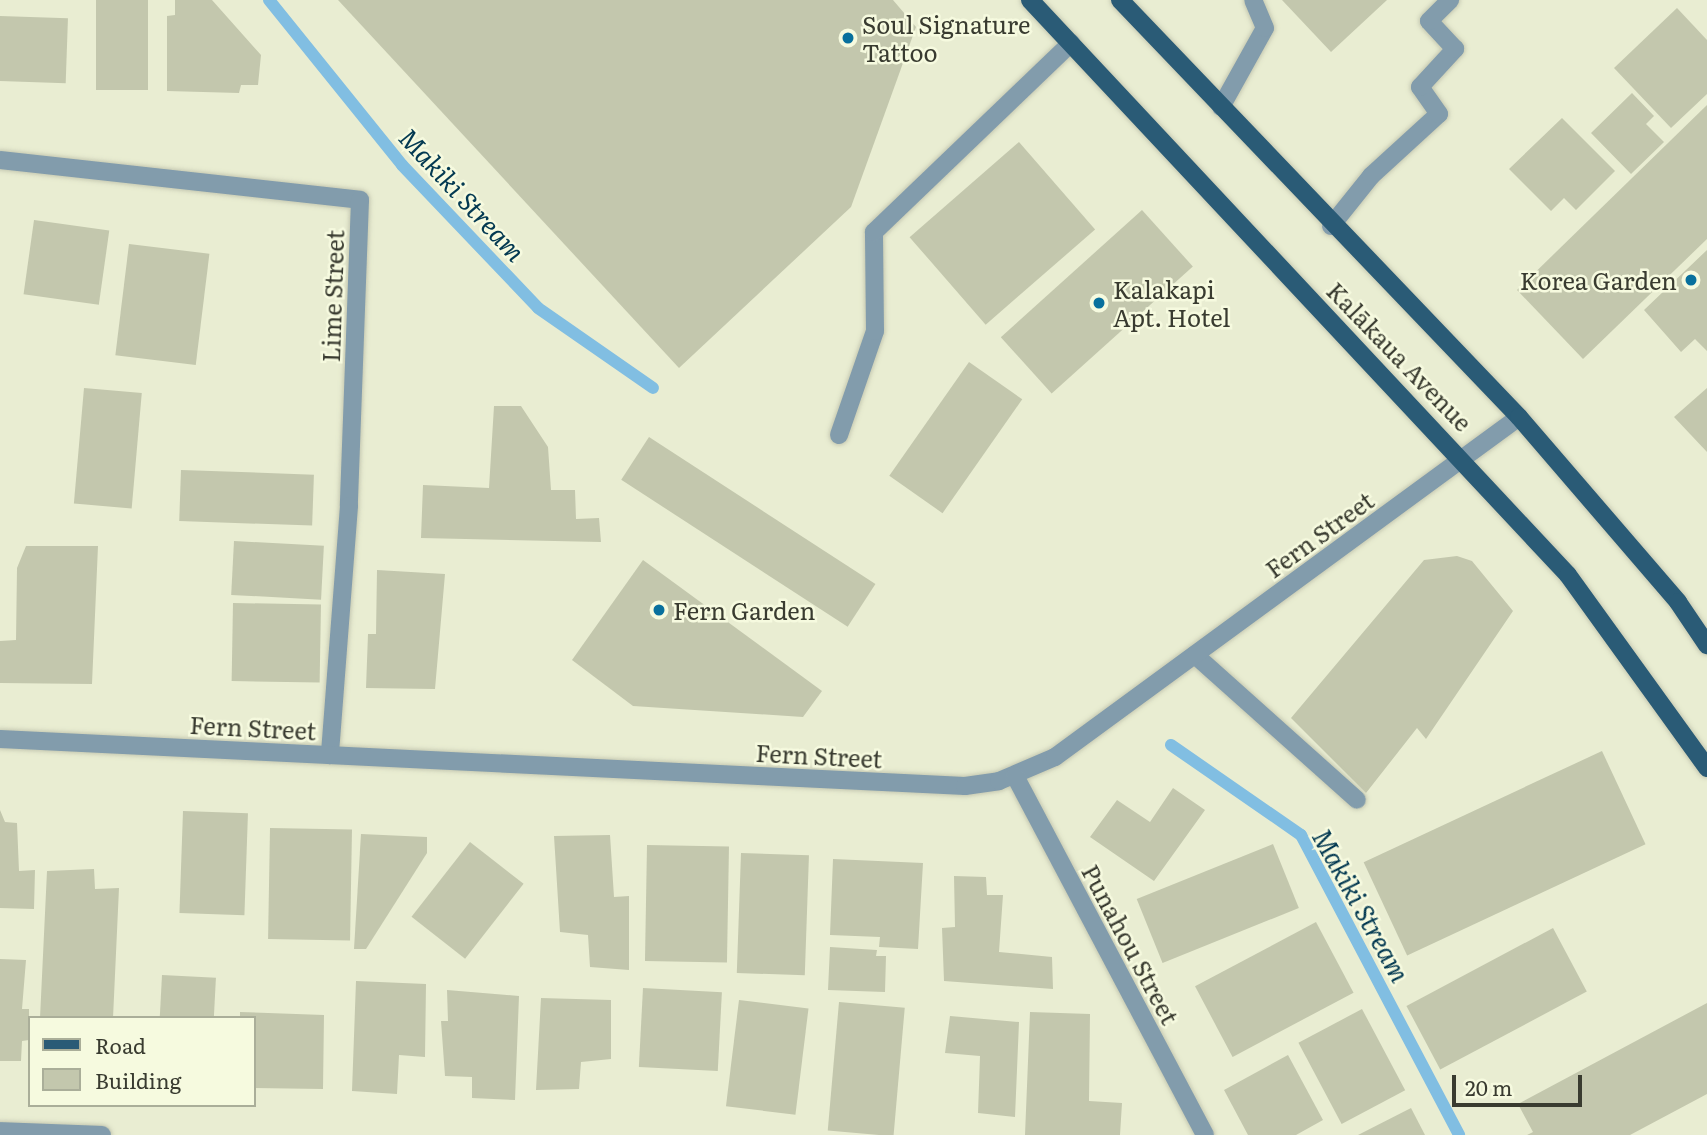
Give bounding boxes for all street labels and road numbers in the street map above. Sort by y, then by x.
street label: Lime Street [315,229,349,363]
street label: Kalākaua Avenue [1322,276,1478,436]
street label: Fern Street [1259,485,1379,583]
street label: Fern Street [189,709,317,745]
street label: Fern Street [755,737,883,773]
street label: Punahou Street [1077,859,1185,1029]

